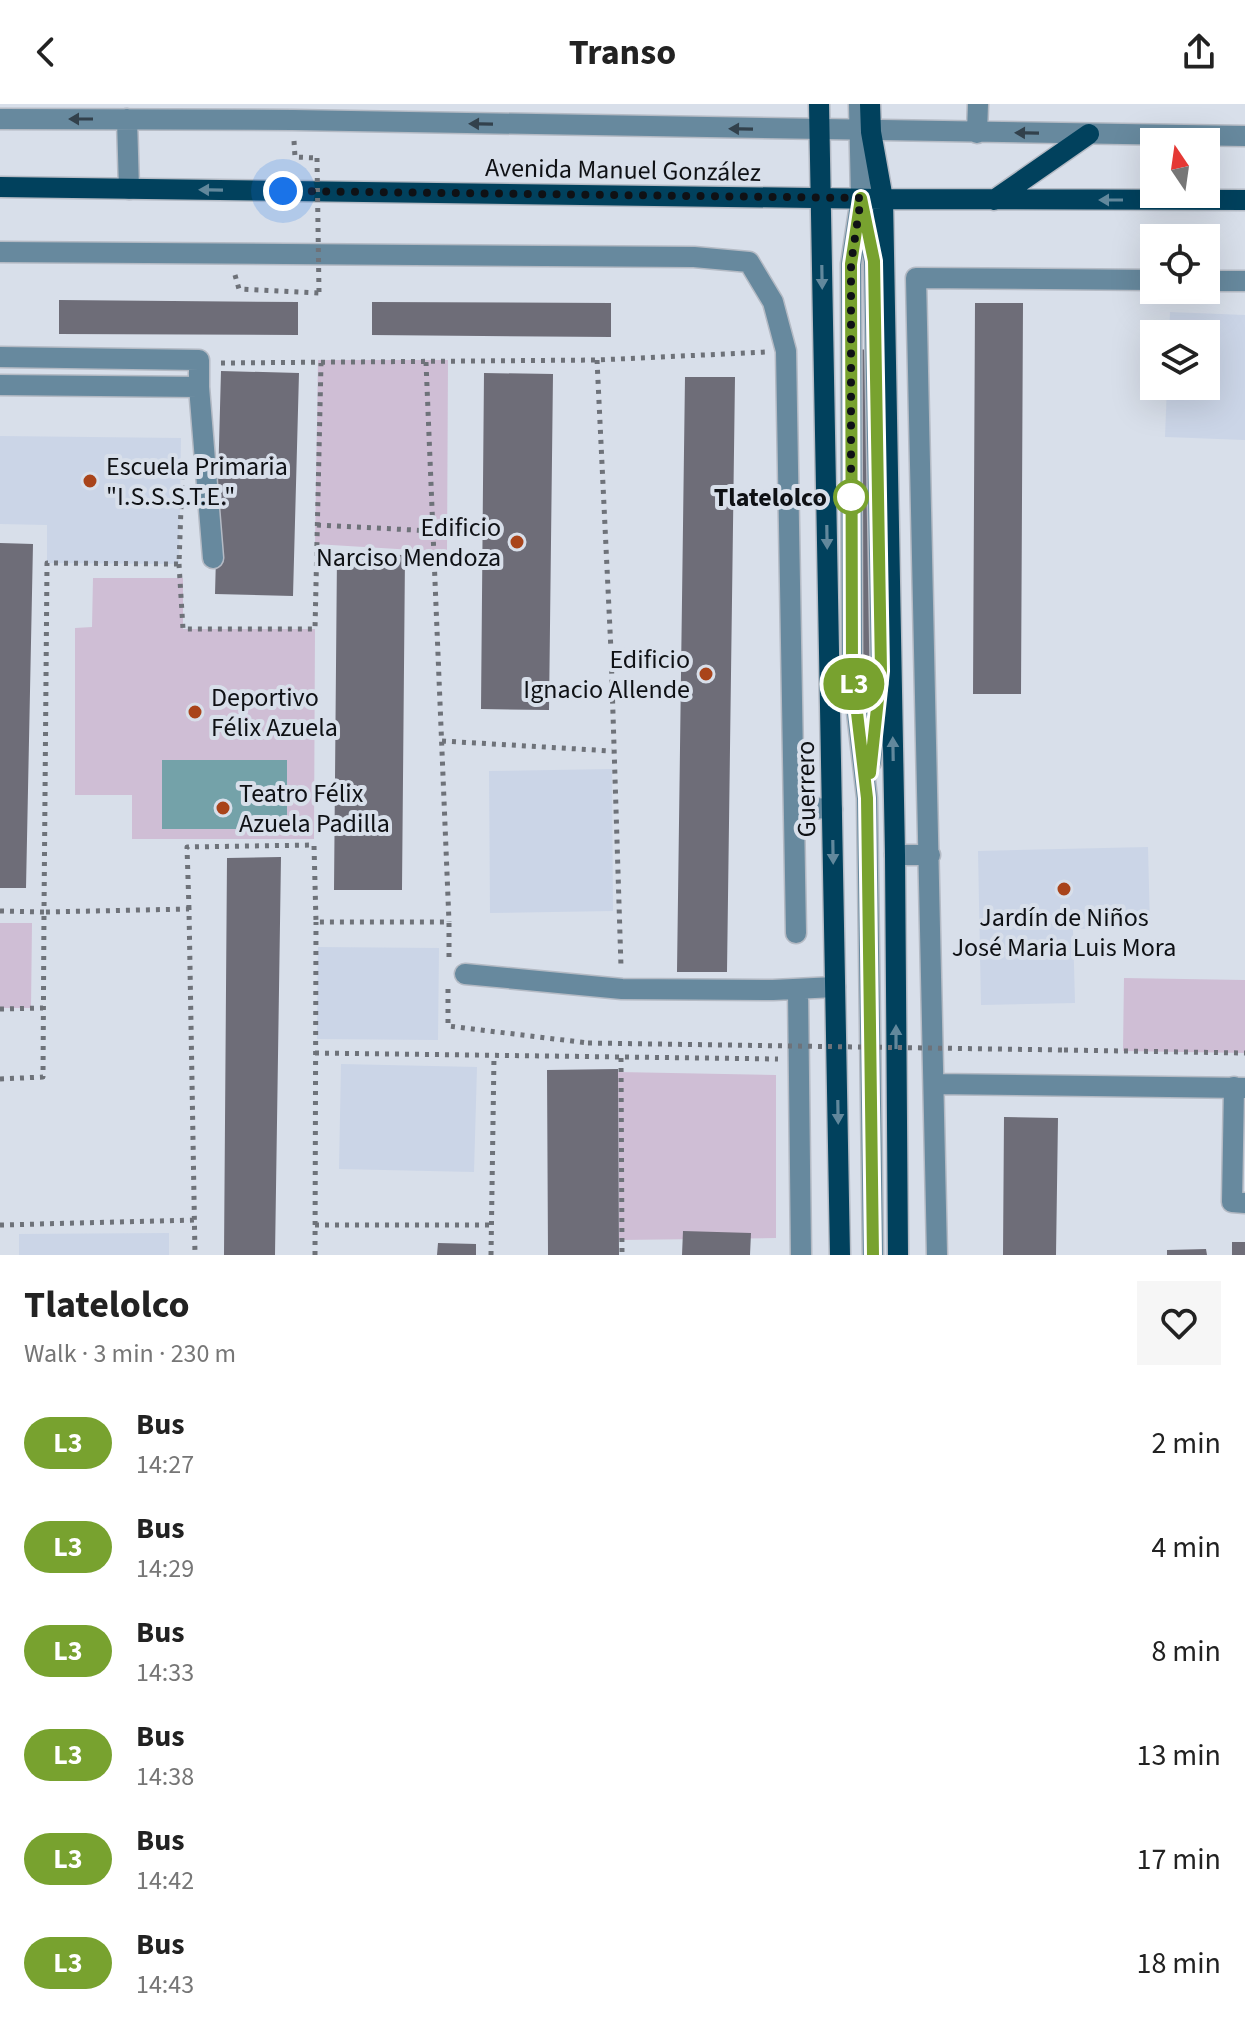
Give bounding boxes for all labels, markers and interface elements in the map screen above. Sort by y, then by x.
text: Transo [569,27,676,78]
icon: back [24,30,68,74]
icon: share [1177,30,1221,74]
one-way arrow [68,113,93,125]
one-way arrow [468,118,493,130]
one-way arrow [728,123,753,135]
one-way arrow [1014,127,1039,140]
north arrow [1140,128,1220,208]
map controls [1140,128,1220,400]
street label: Avenida Manuel González [485,149,761,191]
your location [263,171,303,211]
one-way arrow [198,184,223,196]
one-way arrow [1098,194,1123,206]
button: locate [1140,224,1220,304]
one-way arrow [816,265,828,290]
button: layers [1140,320,1220,400]
place label: Escuela Primaria "I.S.S.S.T.E." [106,448,288,515]
marker: Escuela Primaria "I.S.S.S.T.E." [81,472,99,490]
place label: Tlatelolco [714,479,827,516]
marker: Tlatelolco [834,480,868,514]
place label: Edificio Narciso Mendoza [316,509,501,576]
one-way arrow [821,525,833,550]
marker: Edificio Narciso Mendoza [508,533,526,551]
place label: Edificio Ignacio Allende [523,641,690,708]
line badge: L3 [818,658,890,710]
text: L3 [839,664,869,704]
marker: Edificio Ignacio Allende [697,665,715,683]
place label: Deportivo Félix Azuela [211,679,338,746]
marker: Deportivo Félix Azuela [186,703,204,721]
one-way arrow [887,736,899,761]
street label: Guerrero [787,740,825,838]
place label: Teatro Félix Azuela Padilla [239,775,390,842]
marker: Teatro Félix Azuela Padilla [214,799,232,817]
one-way arrow [826,840,839,865]
marker: Jardín de Niños José Maria Luis Mora [1055,880,1073,898]
place label: Jardín de Niños José Maria Luis Mora [952,899,1176,966]
one-way arrow [890,1024,902,1049]
one-way arrow [831,1100,844,1125]
text: Tlatelolco [24,1278,190,1332]
button: heart [1137,1281,1221,1365]
text: Walk · 3 min · 230 m [24,1335,236,1372]
text: Bus [136,1403,184,1446]
text: 2 min [1151,1422,1221,1465]
text: L3 [53,1423,83,1463]
text: 14:27 [136,1446,194,1483]
text: Bus [136,1507,184,1550]
text: 4 min [1151,1526,1221,1569]
text: L3 [53,1527,83,1567]
text: 14:29 [136,1550,194,1587]
text: Bus [136,1611,184,1654]
text: 8 min [1151,1630,1221,1673]
text: L3 [53,1631,83,1671]
text: 14:33 [136,1654,194,1691]
text: Bus [136,1715,184,1758]
text: 13 min [1137,1734,1221,1777]
text: L3 [53,1735,83,1775]
text: 14:38 [136,1758,194,1795]
text: Bus [136,1819,184,1862]
text: 17 min [1137,1838,1221,1881]
text: L3 [53,1839,83,1879]
text: 14:42 [136,1862,194,1899]
text: Bus [136,1923,184,1966]
text: 18 min [1137,1942,1221,1985]
text: L3 [53,1943,83,1983]
text: 14:43 [136,1966,194,2003]

